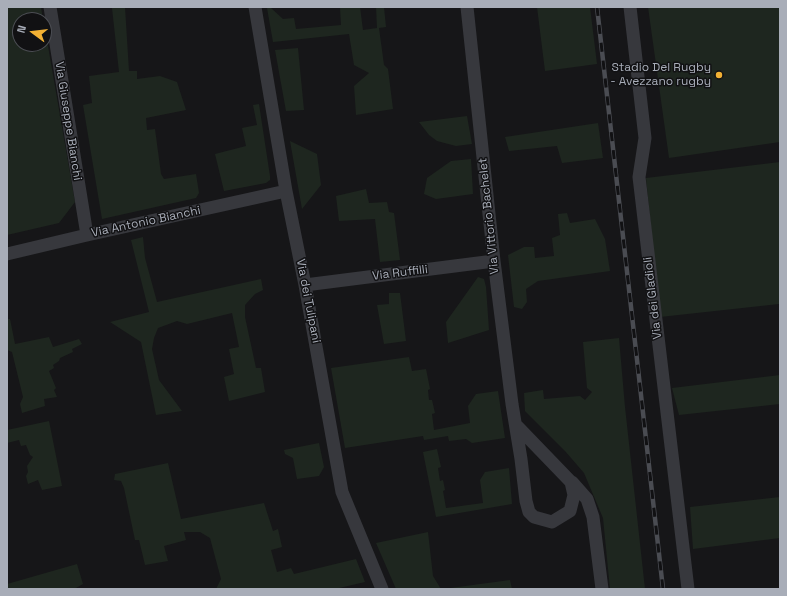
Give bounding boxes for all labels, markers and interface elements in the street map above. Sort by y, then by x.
north arrow [12,12,52,52]
text: N [14,24,29,35]
street label: Via Giuseppe Bianchi [51,60,85,182]
place label: Stadio Del Rugby - Avezzano rugby [610,61,711,89]
marker: Stadio Del Rugby - Avezzano rugby [714,70,724,80]
street label: Via Vittorio Bachelet [476,157,502,275]
street label: Via Antonio Bianchi [90,203,202,241]
street label: Via dei Gladioli [641,256,665,340]
street label: Via dei Tulipani [293,258,323,344]
street label: Via Ruffilli [371,262,429,284]

